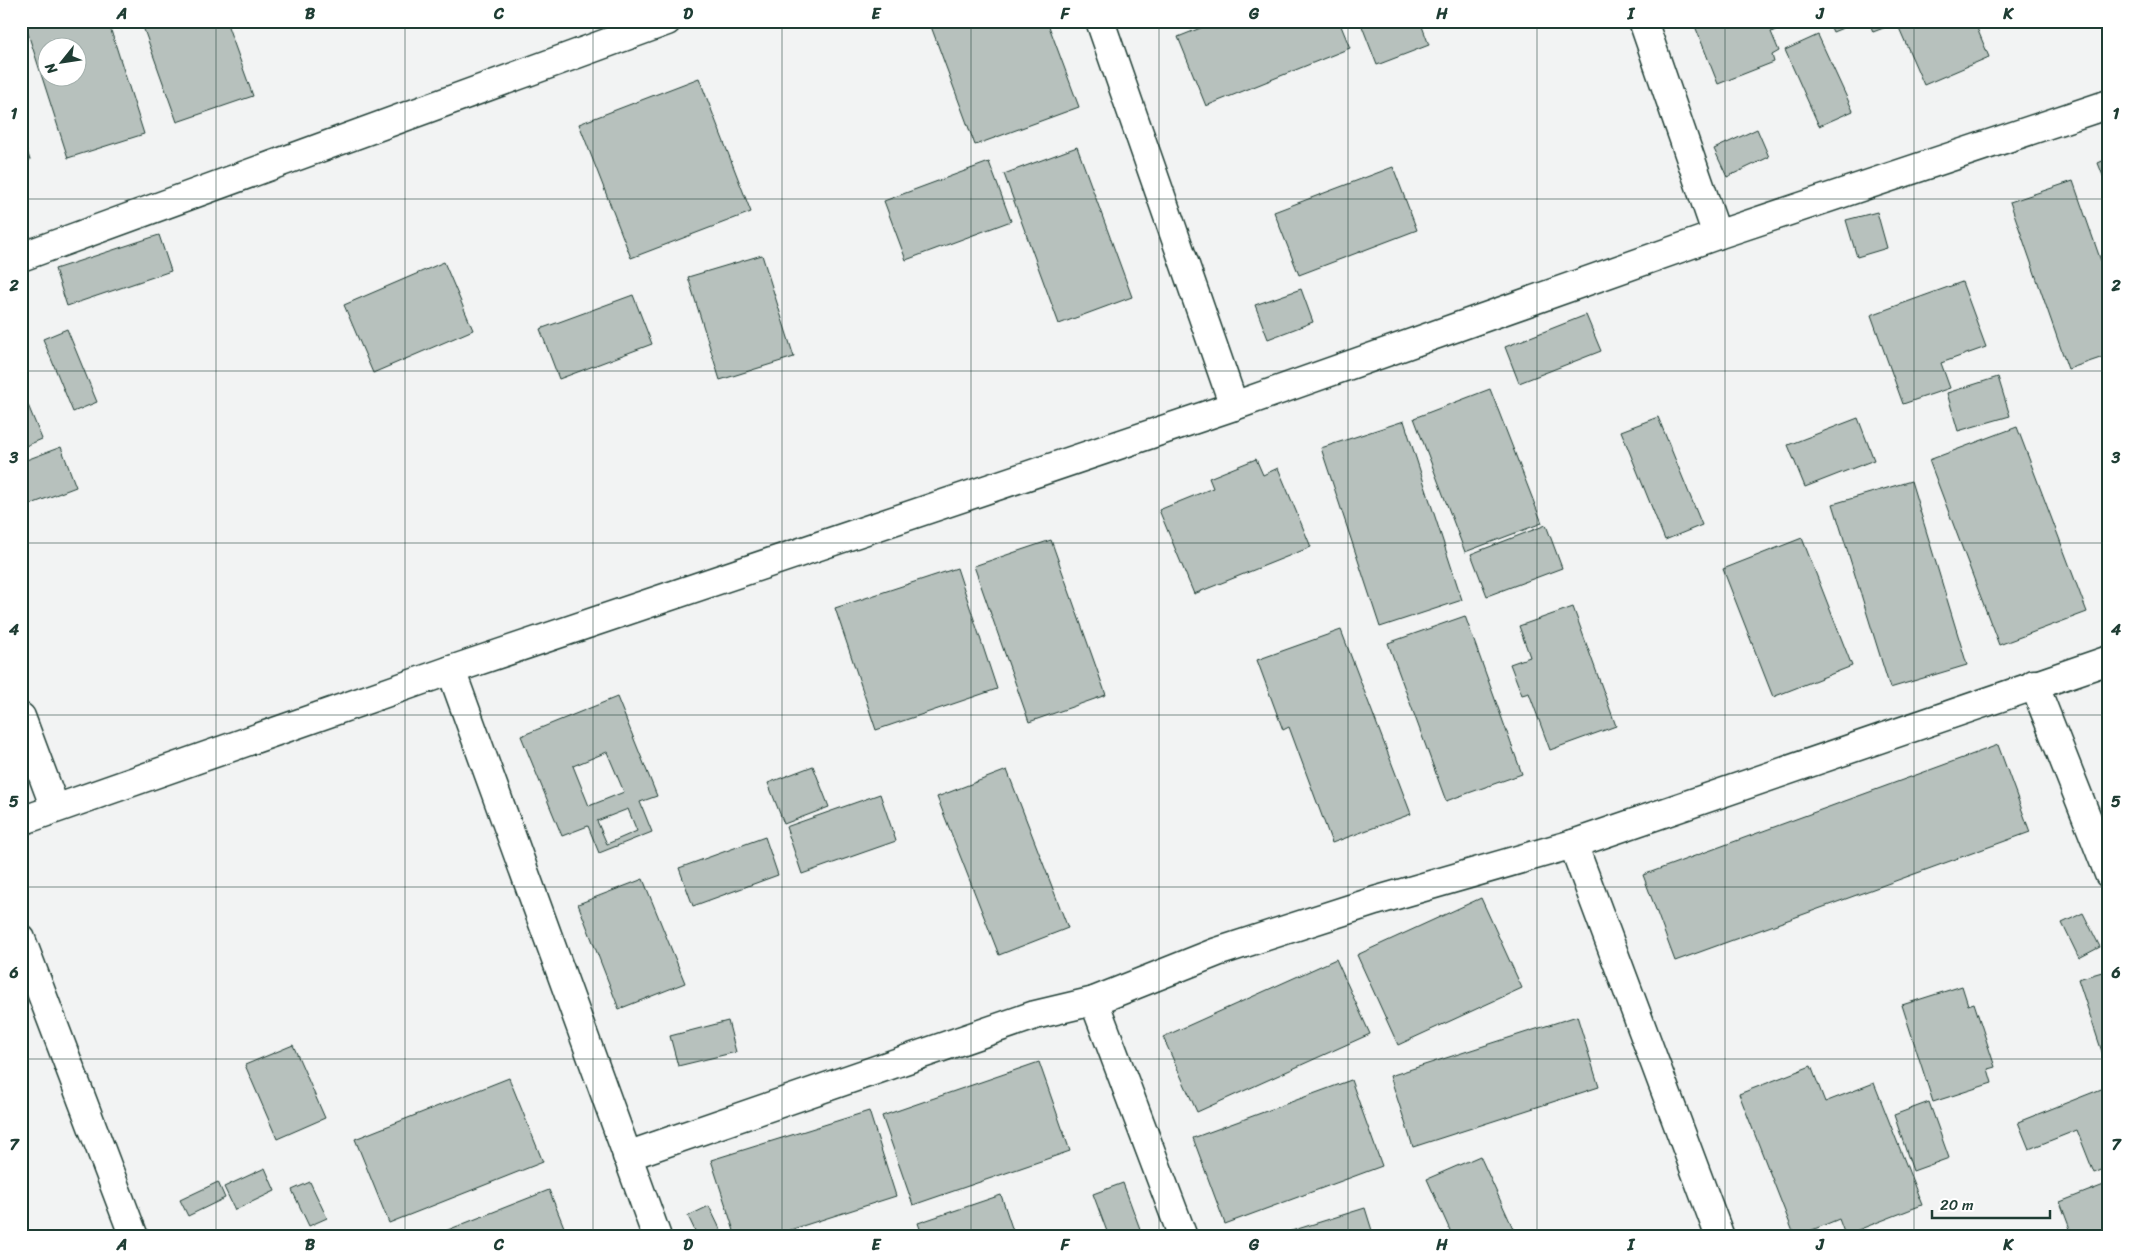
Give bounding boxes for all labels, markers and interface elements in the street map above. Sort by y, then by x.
text: A [116,0,127,28]
text: B [305,0,316,28]
text: C [493,0,505,28]
text: D [683,0,693,28]
text: E [872,0,882,28]
text: F [1060,0,1071,28]
text: G [1248,0,1260,28]
text: H [1435,0,1448,28]
text: I [1627,0,1636,28]
text: J [1815,0,1825,28]
text: K [2002,0,2014,28]
north arrow [38,38,88,88]
text: N [38,58,65,80]
text: 1 [11,99,18,128]
text: 1 [2113,99,2120,128]
text: 2 [8,271,19,300]
text: 2 [2110,271,2121,300]
text: 3 [9,443,19,472]
text: 3 [2111,443,2121,472]
text: 4 [8,615,19,644]
text: 4 [2110,615,2121,644]
text: 5 [9,787,19,816]
text: 5 [2111,787,2121,816]
text: 6 [8,958,19,987]
text: 6 [2110,958,2121,987]
text: 7 [9,1130,20,1159]
text: 7 [2111,1130,2122,1159]
scale bar [1932,1188,2050,1220]
text: 20 m [1940,1192,1974,1218]
text: A [116,1230,127,1258]
text: B [305,1230,316,1258]
text: C [493,1230,505,1258]
text: D [683,1230,693,1258]
text: E [872,1230,882,1258]
text: F [1060,1230,1071,1258]
text: G [1248,1230,1260,1258]
text: H [1435,1230,1448,1258]
text: I [1627,1230,1636,1258]
text: J [1815,1230,1825,1258]
text: K [2002,1230,2014,1258]

